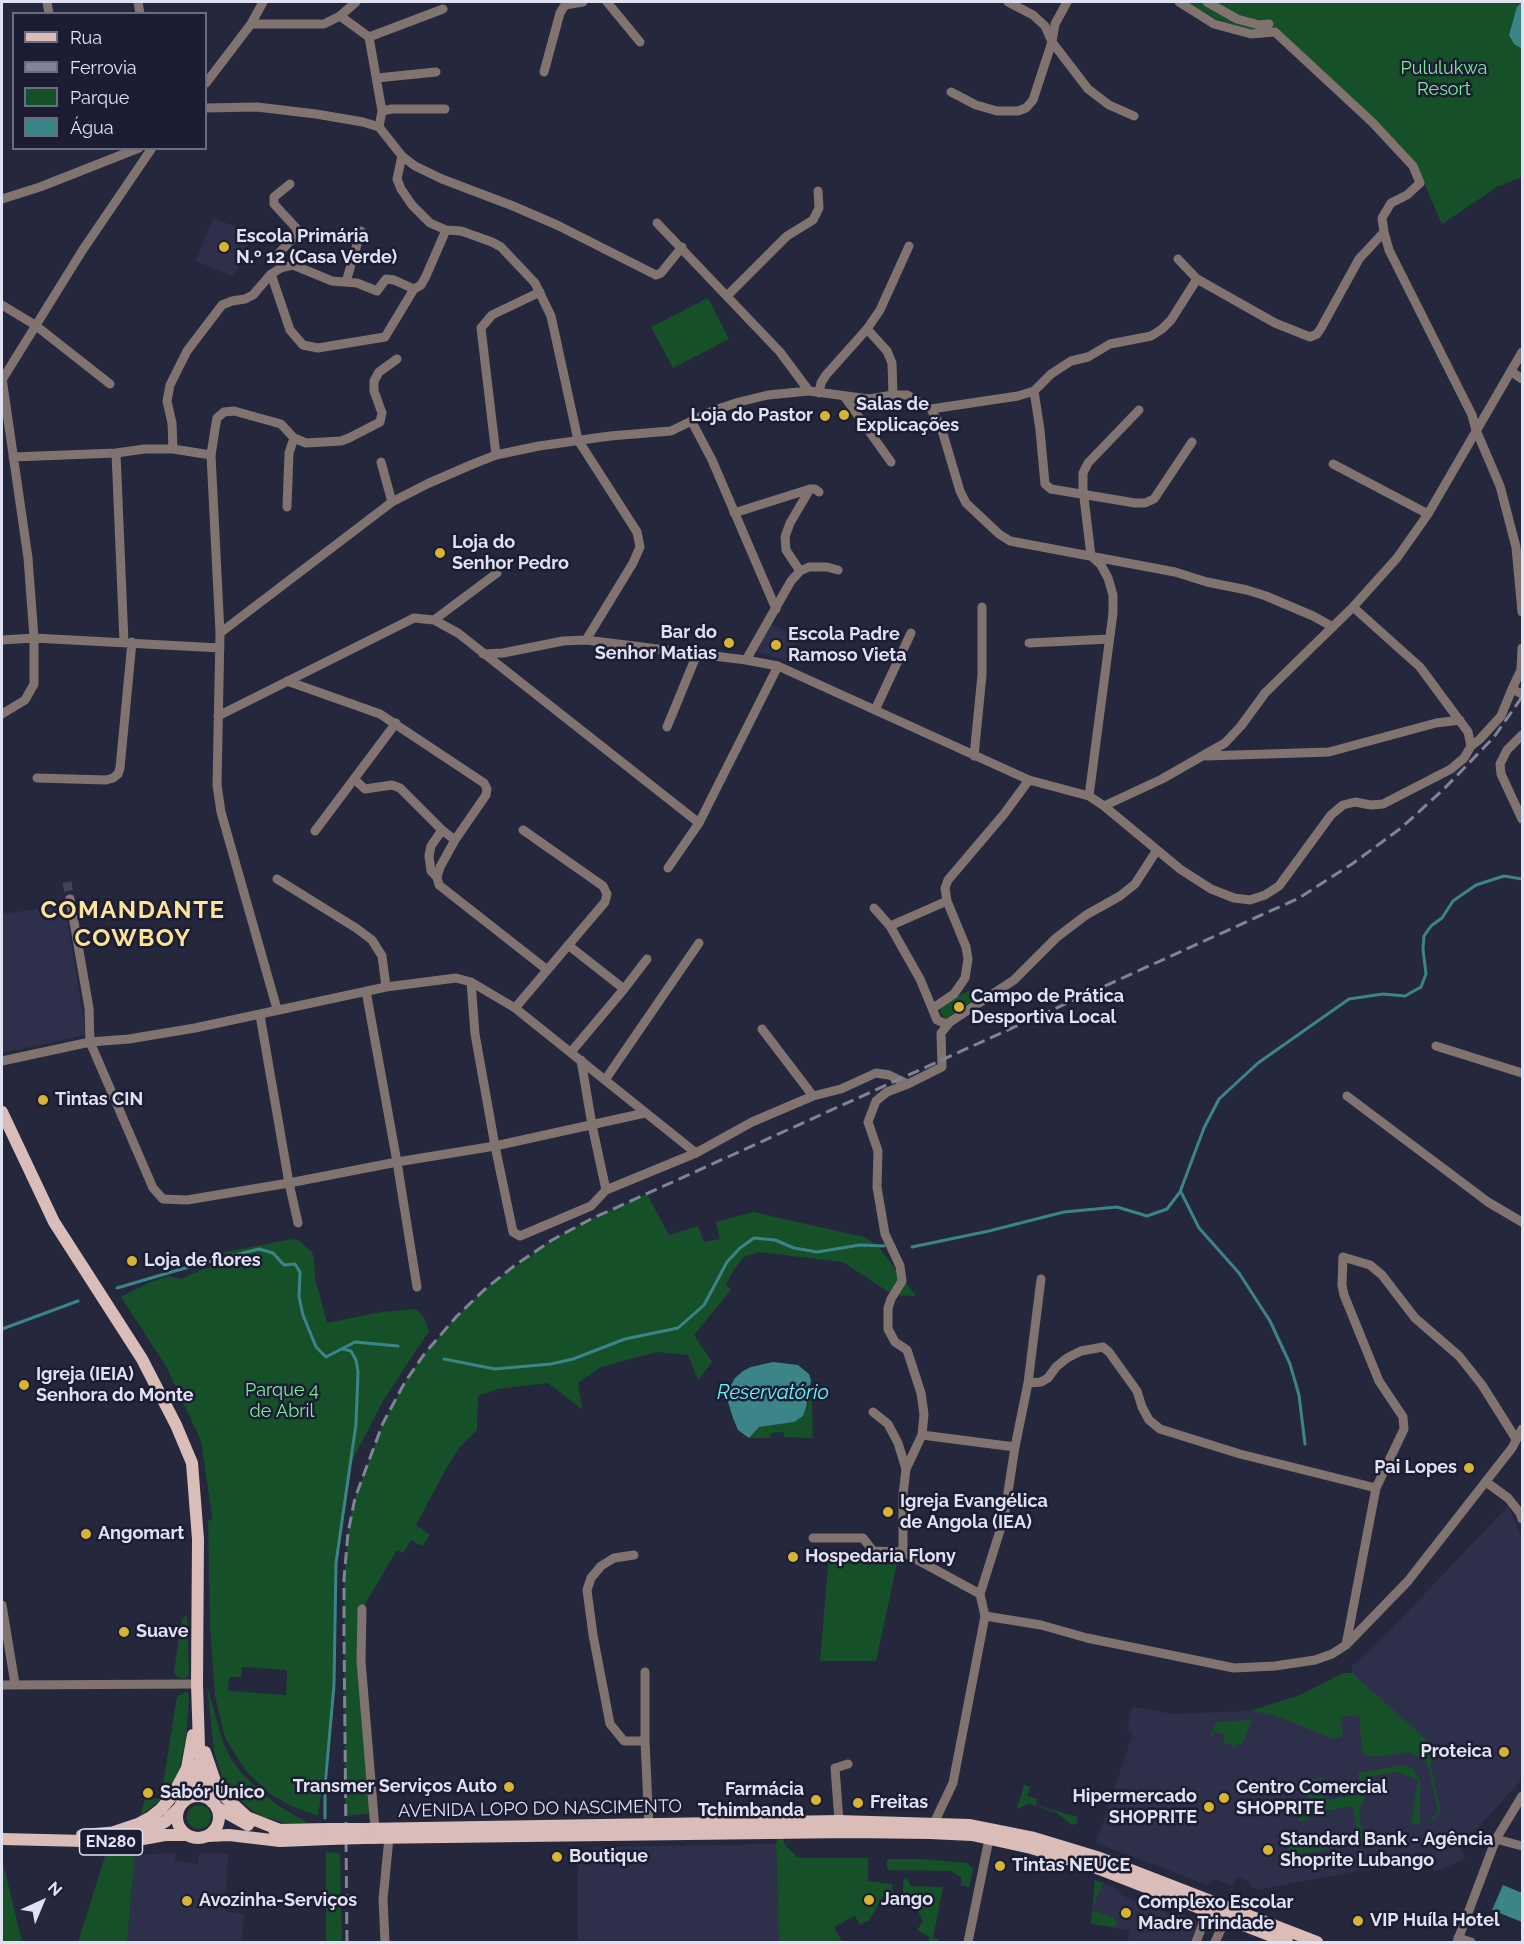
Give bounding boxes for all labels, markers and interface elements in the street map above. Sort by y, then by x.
legend [12,12,207,150]
text: Rua [70,27,102,48]
text: Ferrovia [70,57,137,78]
park label: Pululukwa Resort [1401,58,1487,100]
text: Parque [70,87,129,108]
text: Água [70,117,114,138]
place label: Escola Primária N.º 12 (Casa Verde) [236,226,397,268]
marker: Escola Primária N.º 12 (Casa Verde) [217,240,231,254]
place label: Salas de Explicações [856,394,959,436]
place label: Loja do Pastor [691,405,813,427]
marker: Salas de Explicações [837,408,851,422]
marker: Loja do Pastor [818,409,832,423]
place label: Loja do Senhor Pedro [452,532,569,574]
marker: Loja do Senhor Pedro [433,546,447,560]
place label: Bar do Senhor Matias [595,622,717,664]
place label: Escola Padre Ramoso Vieta [788,624,907,666]
marker: Bar do Senhor Matias [722,636,736,650]
marker: Escola Padre Ramoso Vieta [769,638,783,652]
district label: COMANDANTE COWBOY [41,897,225,953]
place label: Campo de Prática Desportiva Local [971,986,1124,1028]
marker: Campo de Prática Desportiva Local [952,1000,966,1014]
place label: Tintas CIN [55,1089,143,1111]
marker: Tintas CIN [36,1093,50,1107]
place label: Loja de flores [144,1250,261,1272]
marker: Loja de flores [125,1254,139,1268]
place label: Igreja (IEIA) Senhora do Monte [36,1364,194,1406]
marker: Igreja (IEIA) Senhora do Monte [17,1378,31,1392]
park label: Parque 4 de Abril [245,1380,319,1422]
water label: Reservatório [717,1381,829,1405]
place label: Pai Lopes [1374,1457,1457,1479]
marker: Pai Lopes [1462,1461,1476,1475]
place label: Igreja Evangélica de Angola (IEA) [900,1491,1048,1534]
marker: Igreja Evangélica de Angola (IEA) [881,1505,895,1519]
place label: Angomart [98,1523,184,1545]
marker: Angomart [79,1527,93,1541]
place label: Hospedaria Flony [805,1546,956,1568]
marker: Hospedaria Flony [786,1550,800,1564]
place label: Suave [136,1621,188,1643]
marker: Suave [117,1625,131,1639]
place label: Proteica [1421,1741,1492,1763]
marker: Proteica [1497,1745,1511,1759]
place label: Transmer Serviços Auto [293,1776,497,1798]
place label: Centro Comercial SHOPRITE [1236,1777,1387,1820]
place label: Farmácia Tchimbanda [698,1779,804,1822]
marker: Transmer Serviços Auto [502,1780,516,1794]
place label: Sabór Único [160,1782,265,1804]
marker: Sabór Único [141,1786,155,1800]
place label: Hipermercado SHOPRITE [1072,1786,1197,1828]
marker: Centro Comercial SHOPRITE [1217,1791,1231,1805]
place label: Freitas [870,1792,928,1814]
marker: Farmácia Tchimbanda [809,1793,823,1807]
street label: AVENIDA LOPO DO NASCIMENTO [398,1796,682,1822]
marker: Freitas [851,1796,865,1810]
marker: Hipermercado SHOPRITE [1202,1800,1216,1814]
road number: EN280 [80,1829,142,1855]
place label: Standard Bank - Agência Shoprite Lubango [1280,1829,1493,1872]
marker: Standard Bank - Agência Shoprite Lubango [1261,1843,1275,1857]
place label: Boutique [569,1846,648,1868]
marker: Boutique [550,1850,564,1864]
place label: Tintas NEUCE [1012,1855,1130,1877]
marker: Tintas NEUCE [993,1859,1007,1873]
north arrow [12,1872,72,1932]
text: N [44,1878,66,1900]
place label: Jango [881,1889,933,1911]
place label: Avozinha-Serviços [199,1890,357,1912]
place label: Complexo Escolar Madre Trindade [1138,1892,1294,1934]
marker: Jango [862,1893,876,1907]
marker: Avozinha-Serviços [180,1894,194,1908]
marker: Complexo Escolar Madre Trindade [1119,1906,1133,1920]
place label: VIP Huíla Hotel [1370,1910,1500,1932]
marker: VIP Huíla Hotel [1351,1914,1365,1928]

